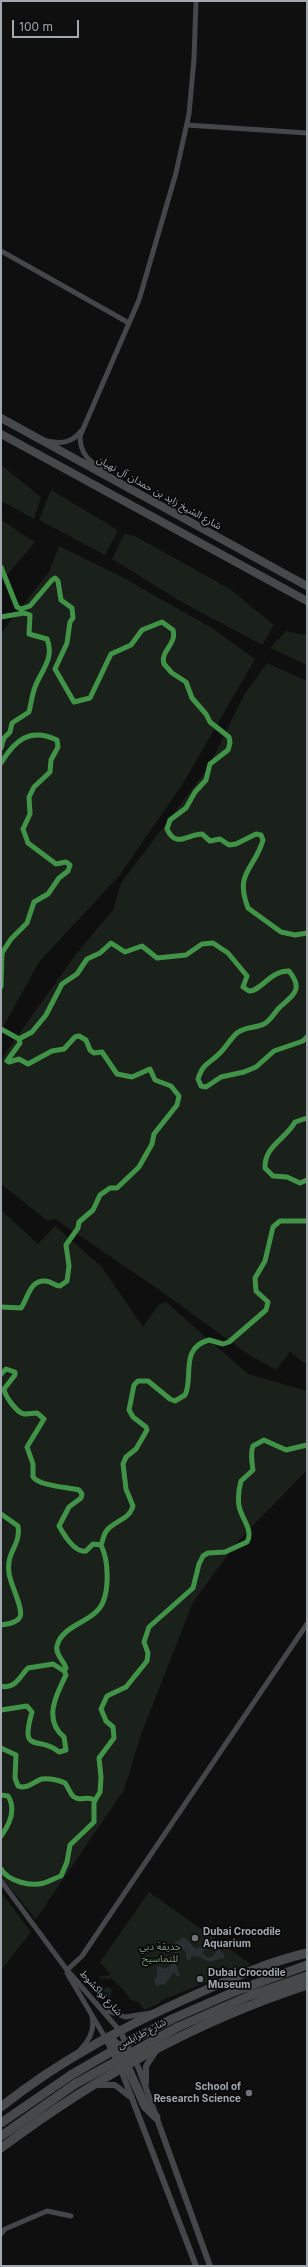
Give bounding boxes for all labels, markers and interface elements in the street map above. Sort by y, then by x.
scale bar [14,12,81,38]
text: 100 m [19,19,53,34]
street label: شارع الشيخ زايد بن حمدان آل نهيان [94,454,224,532]
place label: Dubai Crocodile Aquarium [203,1926,281,1950]
marker: Dubai Crocodile Aquarium [190,1933,200,1943]
park label: حديقة دبي للتماسيح [139,1941,181,1964]
place label: Dubai Crocodile Museum [208,1967,286,1990]
street label: شارع نواكشوط [77,1968,125,2018]
marker: Dubai Crocodile Museum [195,1974,205,1984]
street label: شارع طرابلس [116,2016,168,2052]
place label: School of Research Science [154,2081,241,2104]
marker: School of Research Science [244,2088,254,2098]

